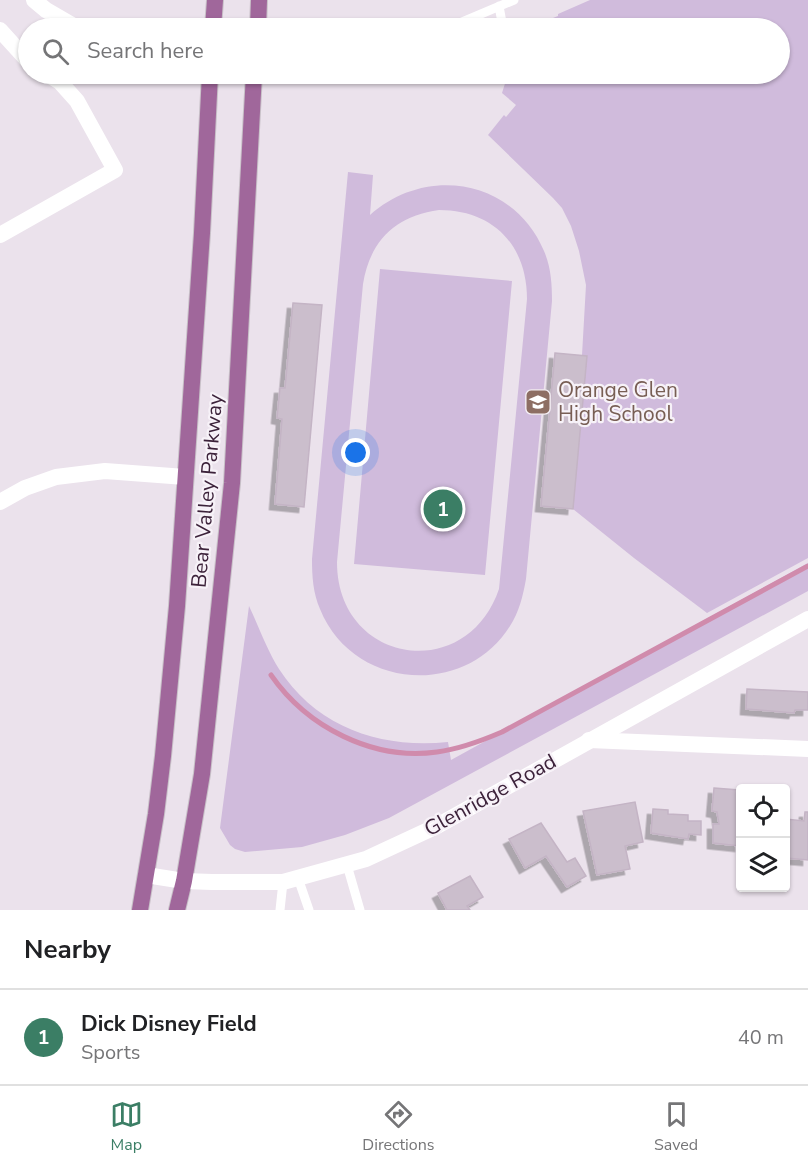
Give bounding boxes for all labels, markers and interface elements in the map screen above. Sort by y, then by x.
search box [18,18,790,84]
icon: search [39,35,72,68]
text: Search here [87,36,204,66]
place label: Orange Glen High School [558,376,678,428]
school or university icon: Orange Glen High School [523,387,553,417]
street label: Bear Valley Parkway [185,393,229,589]
your location [341,438,370,467]
pin: 1 [424,486,462,532]
street label: Glenridge Road [419,747,561,843]
map controls [736,784,790,892]
button: locate [736,784,790,838]
button: layers [736,838,790,892]
text: Nearby [24,932,111,967]
text: Dick Disney Field [81,1009,257,1039]
text: 1 [38,1024,50,1051]
text: 40 m [738,1024,784,1051]
text: Sports [81,1039,140,1066]
tab: Map [110,1098,143,1156]
tab: Directions [362,1098,434,1156]
tab: Saved [654,1098,698,1156]

